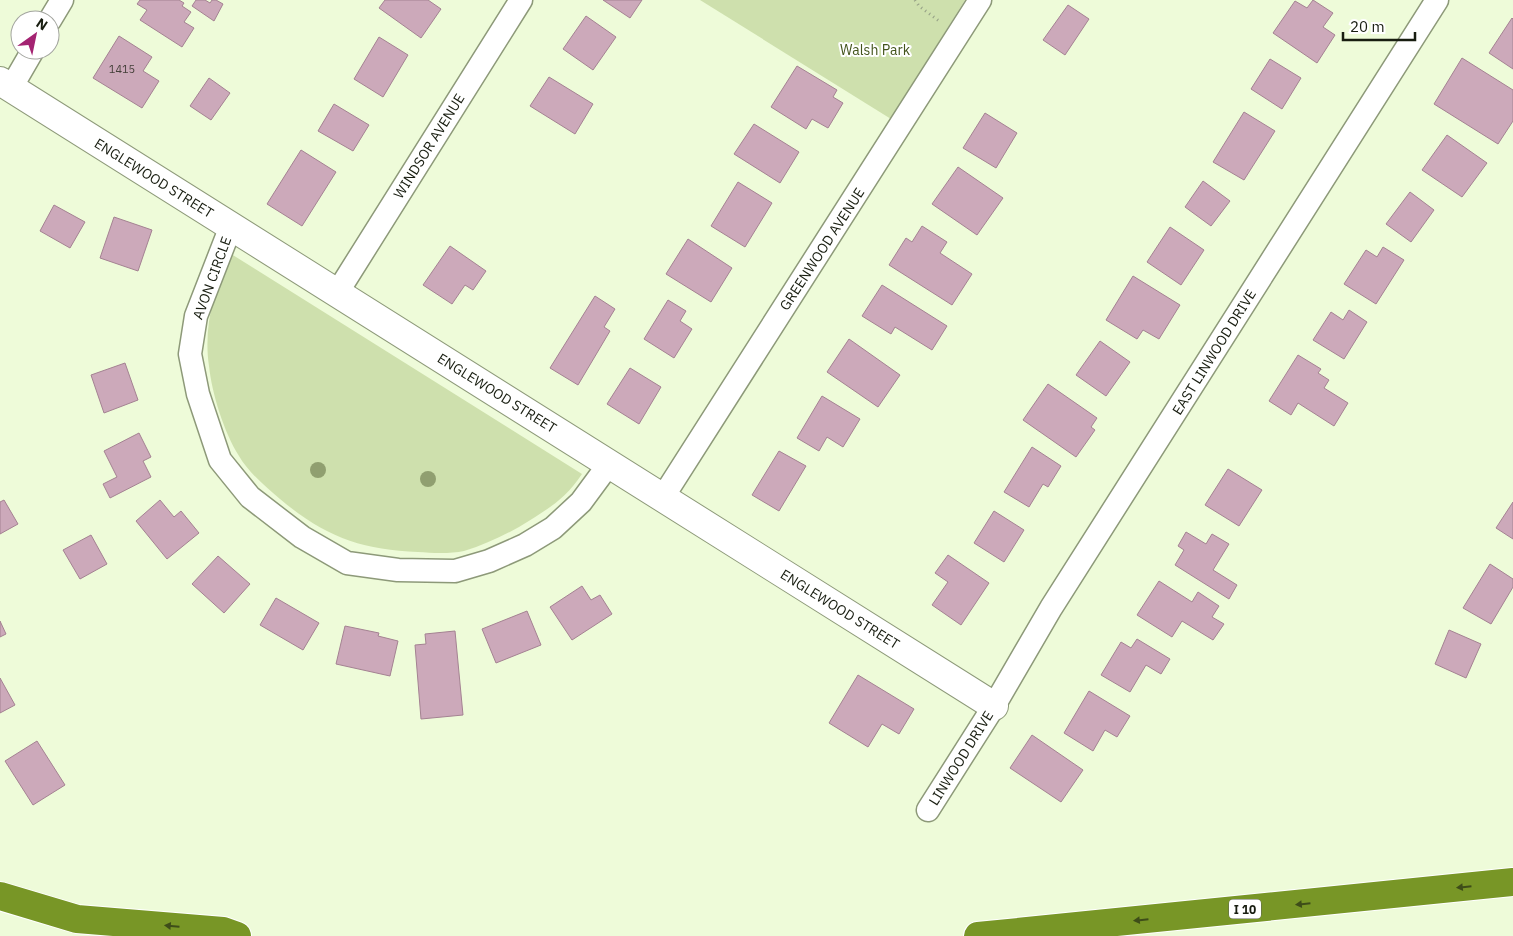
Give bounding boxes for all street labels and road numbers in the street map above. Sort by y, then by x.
street label: WINDSOR AVENUE [389,90,469,202]
street label: ENGLEWOOD STREET [91,134,217,222]
street label: GREENWOOD AVENUE [776,184,868,314]
street label: AVON CIRCLE [189,234,235,322]
street label: EAST LINWOOD DRIVE [1168,286,1260,418]
street label: ENGLEWOOD STREET [434,349,560,437]
street label: ENGLEWOOD STREET [777,565,903,653]
street label: LINWOOD DRIVE [925,707,997,809]
road number: I 10 [1229,900,1261,919]

